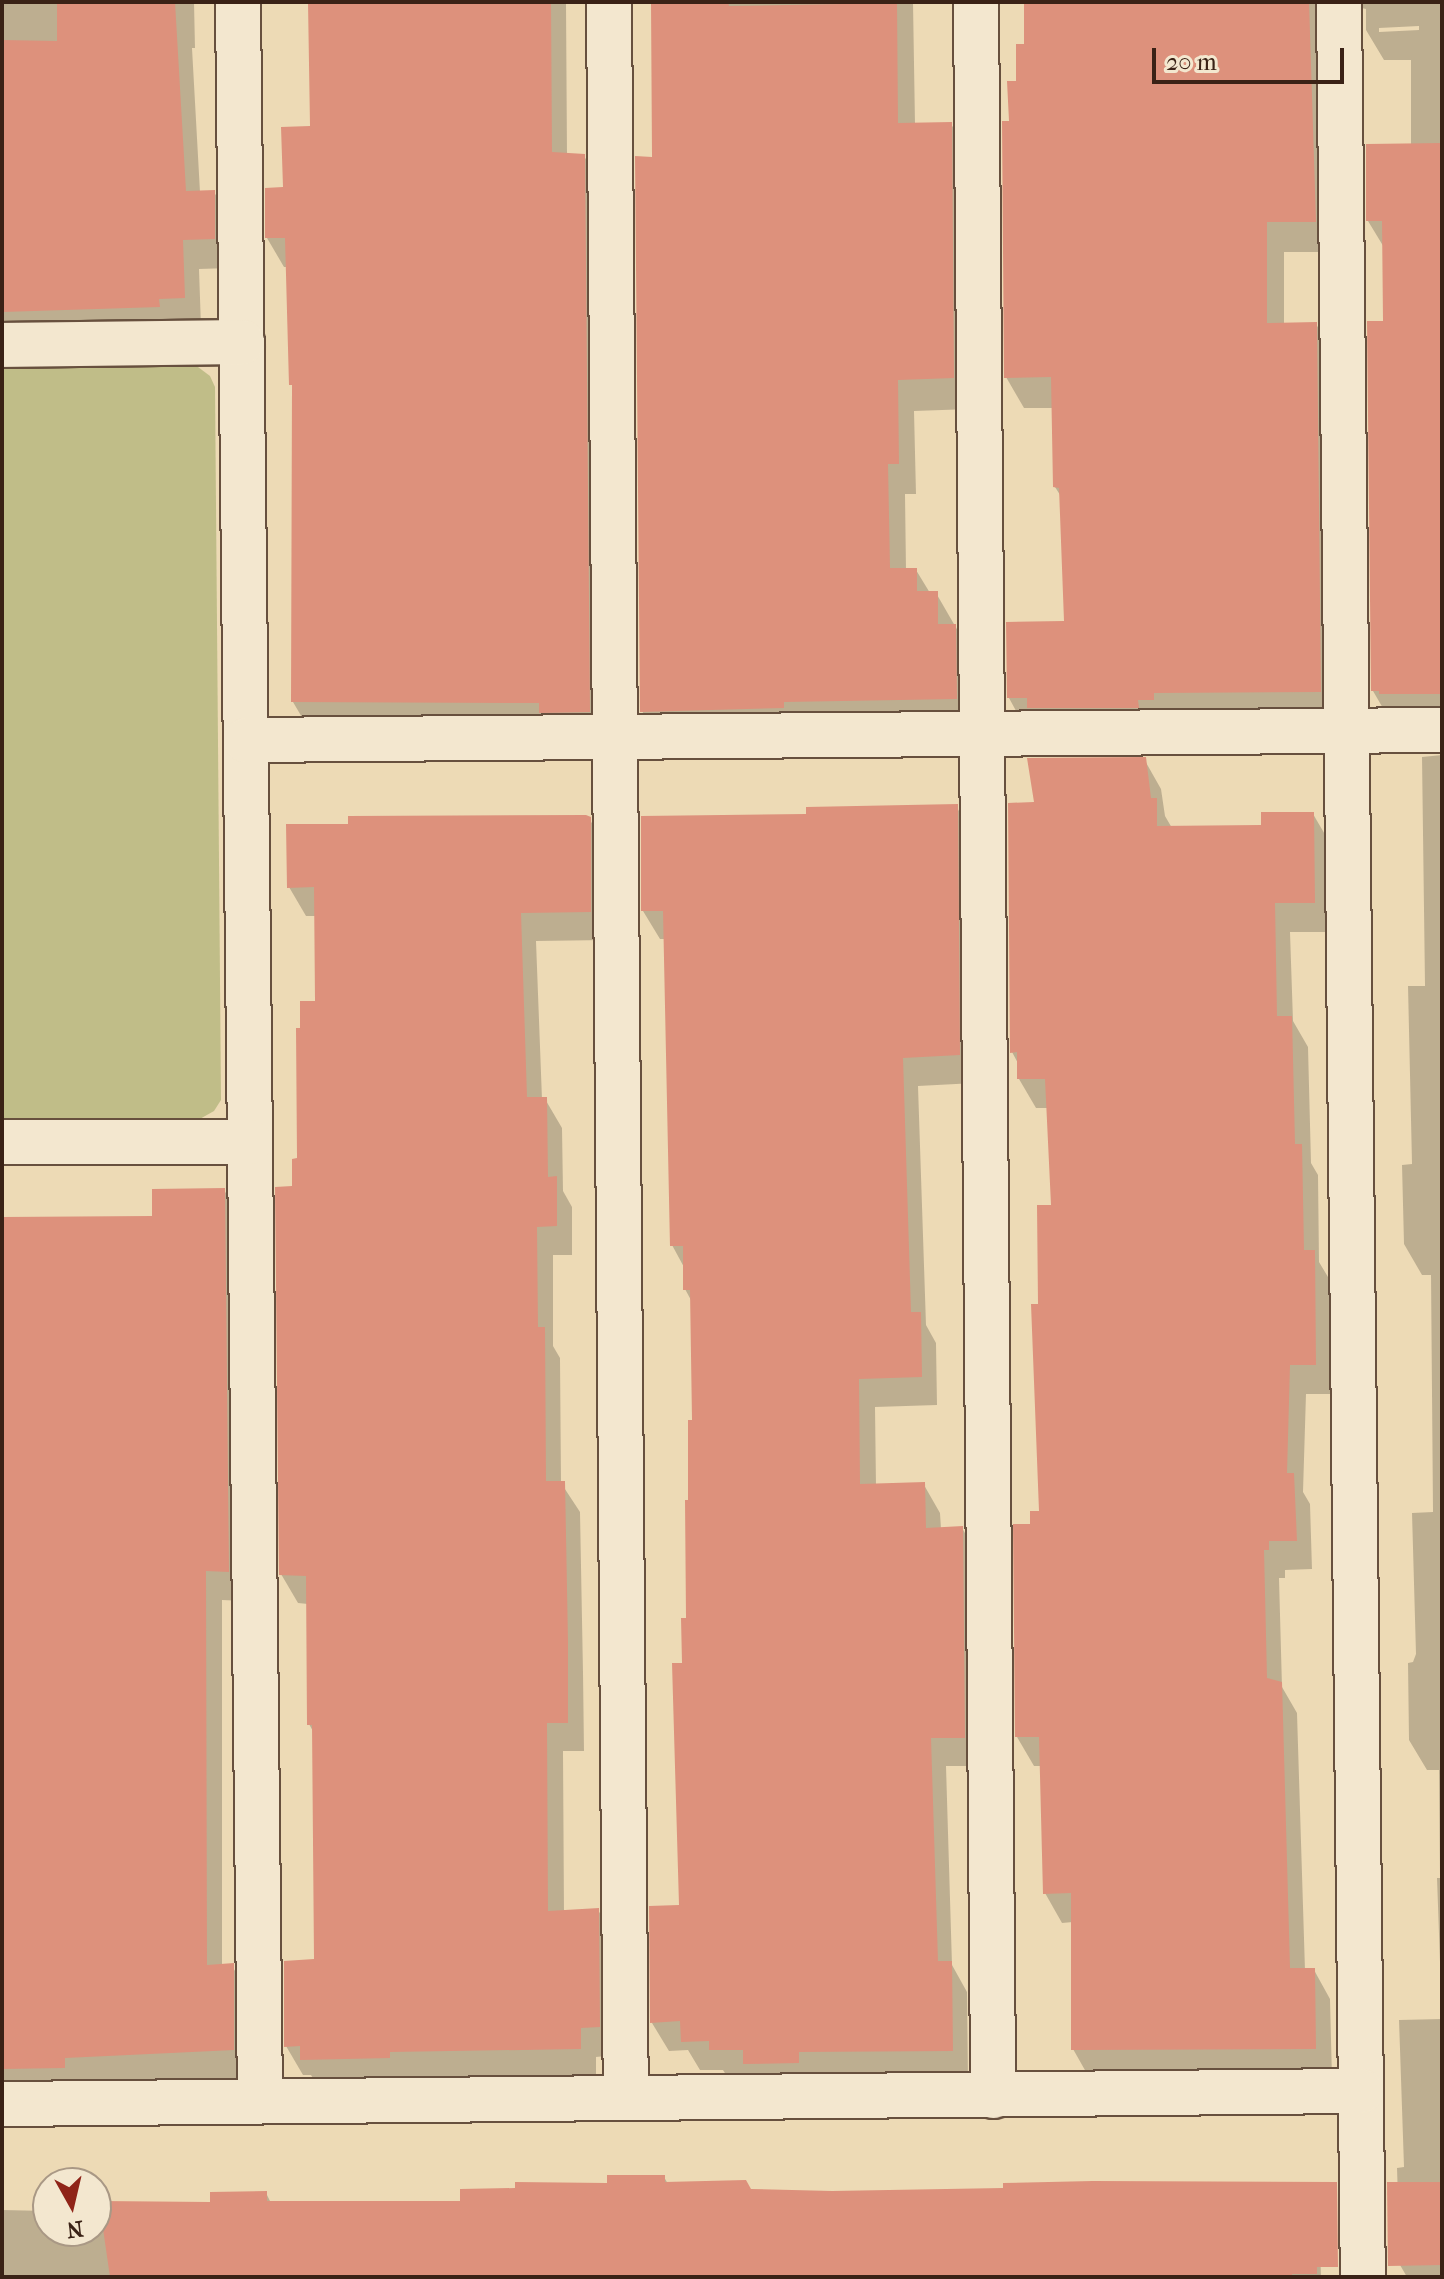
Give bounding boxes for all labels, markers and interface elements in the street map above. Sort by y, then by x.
scale bar [1156,32,1348,82]
text: 20 m [1166,48,1217,76]
north arrow [32,2167,112,2247]
text: N [65,2215,85,2243]

